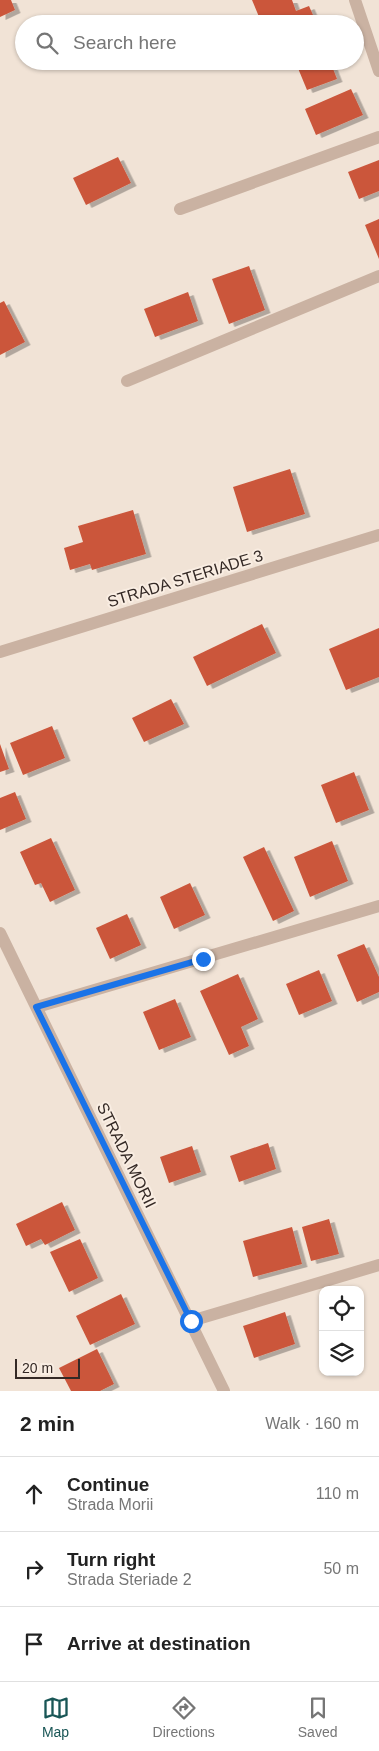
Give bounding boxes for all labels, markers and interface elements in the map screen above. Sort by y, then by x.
search box [15,15,364,70]
icon: search [33,29,61,57]
text: Search here [73,32,177,53]
street label: STRADA STERIADE 3 [105,547,265,610]
route end [192,948,215,971]
street label: STRADA MORII [94,1100,159,1210]
map controls [319,1286,364,1376]
button: locate [319,1286,364,1331]
route start [180,1310,203,1333]
button: layers [319,1331,364,1376]
scale bar [15,1356,80,1379]
text: 20 m [22,1360,53,1376]
text: 2 min [20,1412,75,1435]
text: Walk · 160 m [265,1415,359,1432]
text: Continue [67,1474,149,1495]
icon: ahead [20,1480,48,1508]
text: 110 m [316,1485,359,1502]
text: Strada Morii [67,1496,153,1513]
text: Turn right [67,1549,155,1570]
icon: right [20,1555,48,1583]
text: 50 m [323,1560,359,1577]
text: Strada Steriade 2 [67,1571,192,1588]
icon: arrive [20,1630,48,1658]
text: Arrive at destination [67,1633,251,1654]
tab: Map [42,1694,70,1740]
tab: Directions [153,1694,215,1740]
tab: Saved [298,1694,337,1740]

